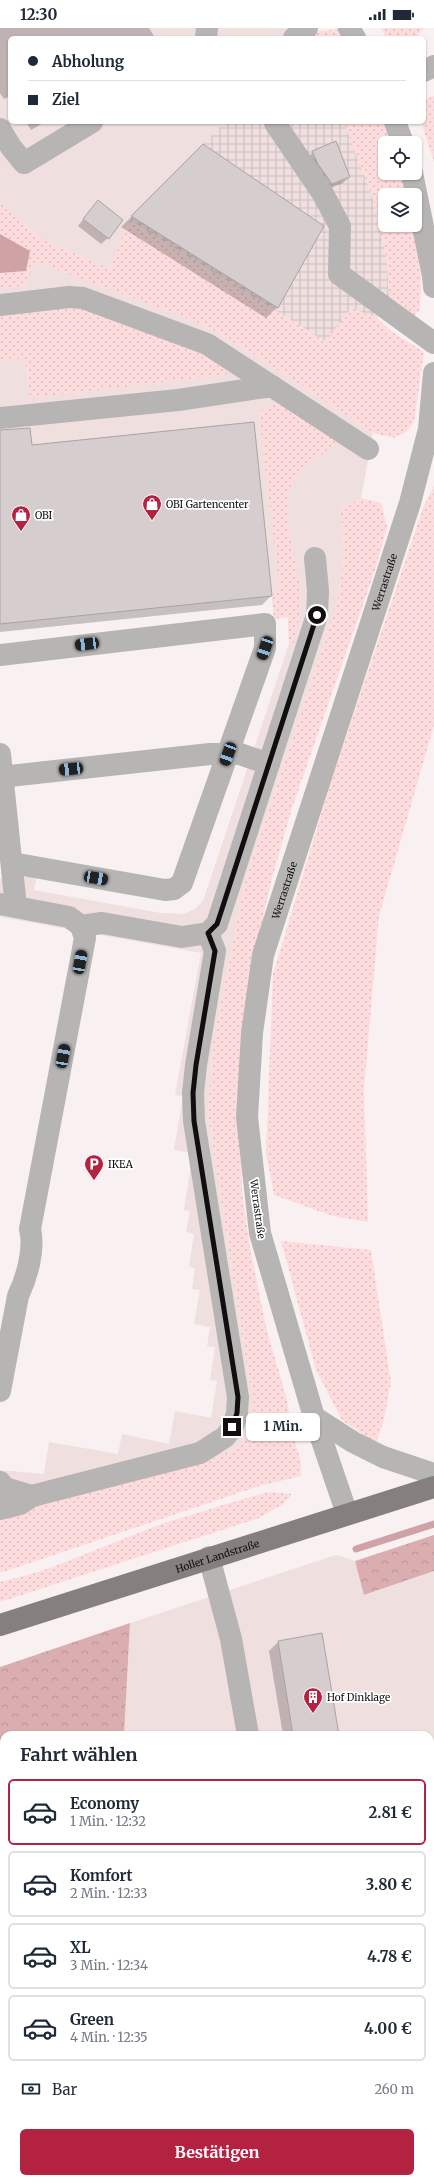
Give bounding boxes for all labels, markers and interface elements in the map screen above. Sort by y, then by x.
text: 12:30 [20,5,57,24]
text: Abholung [52,52,124,71]
text: Ziel [52,90,80,109]
map controls [378,136,422,232]
button: locate [378,136,422,180]
button: layers [378,188,422,232]
shop icon: OBI Gartencenter [141,493,163,521]
place label: OBI Gartencenter [166,498,249,511]
shop icon: OBI [10,504,32,532]
place label: OBI [35,509,53,522]
street label: Werrastraße [369,552,400,614]
route start [308,606,326,624]
car [255,635,275,661]
car [74,637,100,651]
car [218,741,238,767]
car [58,762,84,776]
street label: Werrastraße [269,860,300,922]
car [83,870,109,886]
car [72,949,88,975]
car [55,1043,71,1069]
parking icon: IKEA [83,1153,105,1181]
place label: IKEA [108,1158,134,1171]
street label: Werrastraße [247,1178,268,1239]
callout: 1 Min. [246,1413,320,1441]
route end [223,1418,241,1436]
text: 1 Min. [264,1418,302,1435]
street label: Holler Landstraße [174,1537,261,1576]
building icon: Hof Dinklage [302,1686,324,1714]
place label: Hof Dinklage [327,1691,390,1704]
text: Fahrt wählen [20,1743,138,1766]
icon: car [22,1794,58,1830]
text: Economy [70,1794,139,1813]
text: 2.81 € [368,1803,412,1822]
text: 1 Min. · 12:32 [70,1813,146,1830]
icon: car [22,1866,58,1902]
text: Komfort [70,1866,133,1885]
text: 3.80 € [366,1875,412,1894]
text: 2 Min. · 12:33 [70,1885,147,1902]
icon: car [22,1938,58,1974]
text: XL [70,1938,91,1957]
text: 4.78 € [367,1947,412,1966]
text: 3 Min. · 12:34 [70,1957,148,1974]
icon: car [22,2010,58,2046]
text: Green [70,2010,114,2029]
text: 4.00 € [364,2019,412,2038]
text: 4 Min. · 12:35 [70,2029,148,2046]
icon: cash [20,2078,42,2100]
text: Bar [52,2080,77,2099]
text: 260 m [374,2081,414,2098]
button: Bestätigen [20,2129,414,2175]

